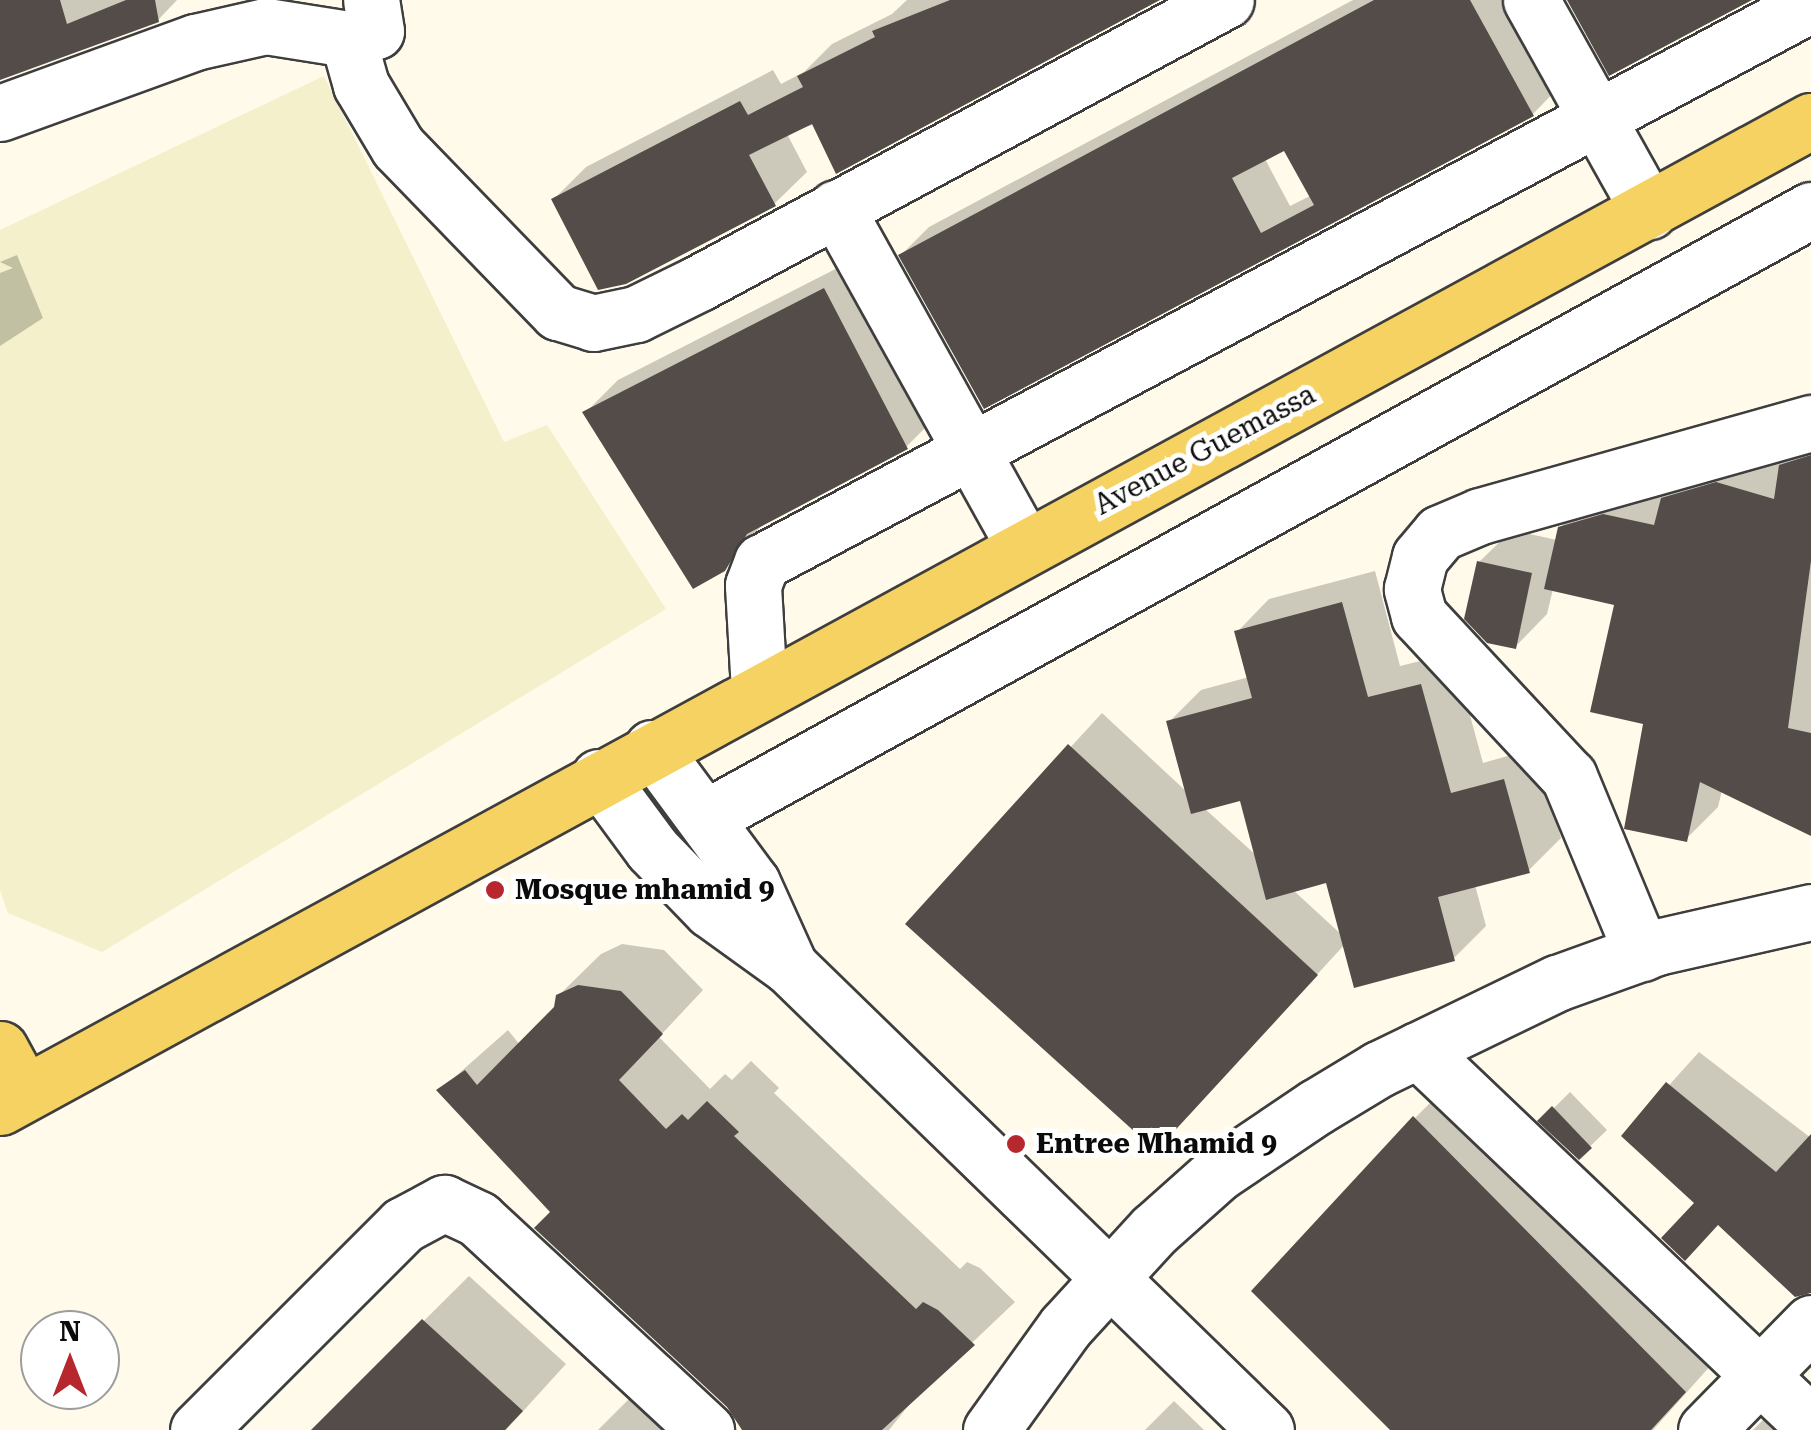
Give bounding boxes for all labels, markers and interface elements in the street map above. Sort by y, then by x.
street label: Avenue Guemassa [1089,378,1321,522]
place label: Mosque mhamid 9 [515,873,774,907]
marker: Mosque mhamid 9 [484,879,506,901]
place label: Entree Mhamid 9 [1036,1127,1277,1161]
marker: Entree Mhamid 9 [1005,1133,1027,1155]
north arrow [20,1310,120,1410]
text: N [59,1315,81,1348]

